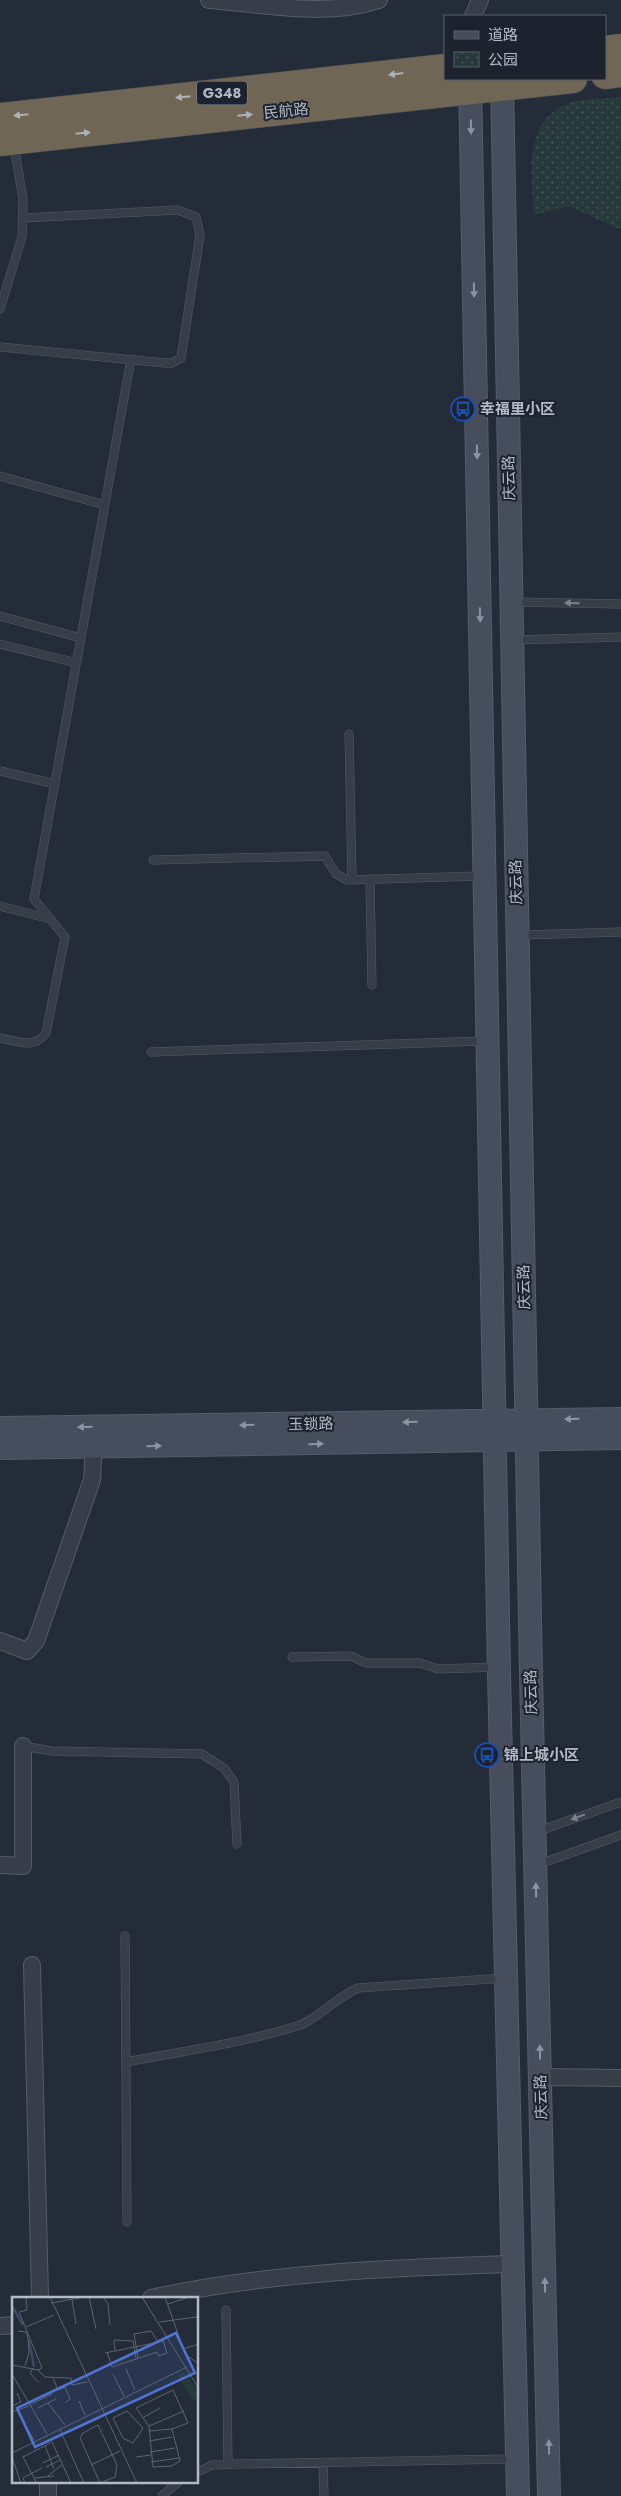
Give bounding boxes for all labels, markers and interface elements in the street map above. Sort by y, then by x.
legend [444,15,606,80]
text: 道路 [488,24,518,46]
text: 公园 [488,49,518,71]
one-way arrow [388,70,404,78]
road number: G348 [197,82,247,105]
one-way arrow [174,93,190,101]
street label: 民航路 [262,98,310,124]
one-way arrow [13,111,29,119]
one-way arrow [237,111,253,119]
one-way arrow [467,120,475,136]
one-way arrow [76,129,92,137]
one-way arrow [470,282,478,298]
bus stop icon: 幸福里小区 [450,396,476,422]
place label: 幸福里小区 [480,398,555,420]
one-way arrow [473,445,481,461]
street label: 庆云路 [498,455,520,501]
one-way arrow [564,599,580,607]
one-way arrow [476,607,484,623]
street label: 庆云路 [505,859,527,905]
street label: 庆云路 [513,1264,535,1310]
street label: 玉锁路 [288,1413,334,1435]
one-way arrow [564,1416,580,1424]
one-way arrow [402,1418,418,1426]
one-way arrow [239,1421,255,1429]
one-way arrow [77,1423,93,1431]
one-way arrow [308,1439,324,1447]
one-way arrow [146,1442,162,1450]
street label: 庆云路 [520,1669,542,1715]
bus stop icon: 锦上城小区 [474,1742,500,1768]
place label: 锦上城小区 [504,1744,579,1766]
one-way arrow [570,1813,585,1821]
one-way arrow [532,1882,540,1898]
one-way arrow [536,2044,544,2060]
street label: 庆云路 [530,2074,552,2120]
one-way arrow [541,2277,549,2293]
inset map [12,2297,199,2484]
one-way arrow [545,2439,553,2455]

